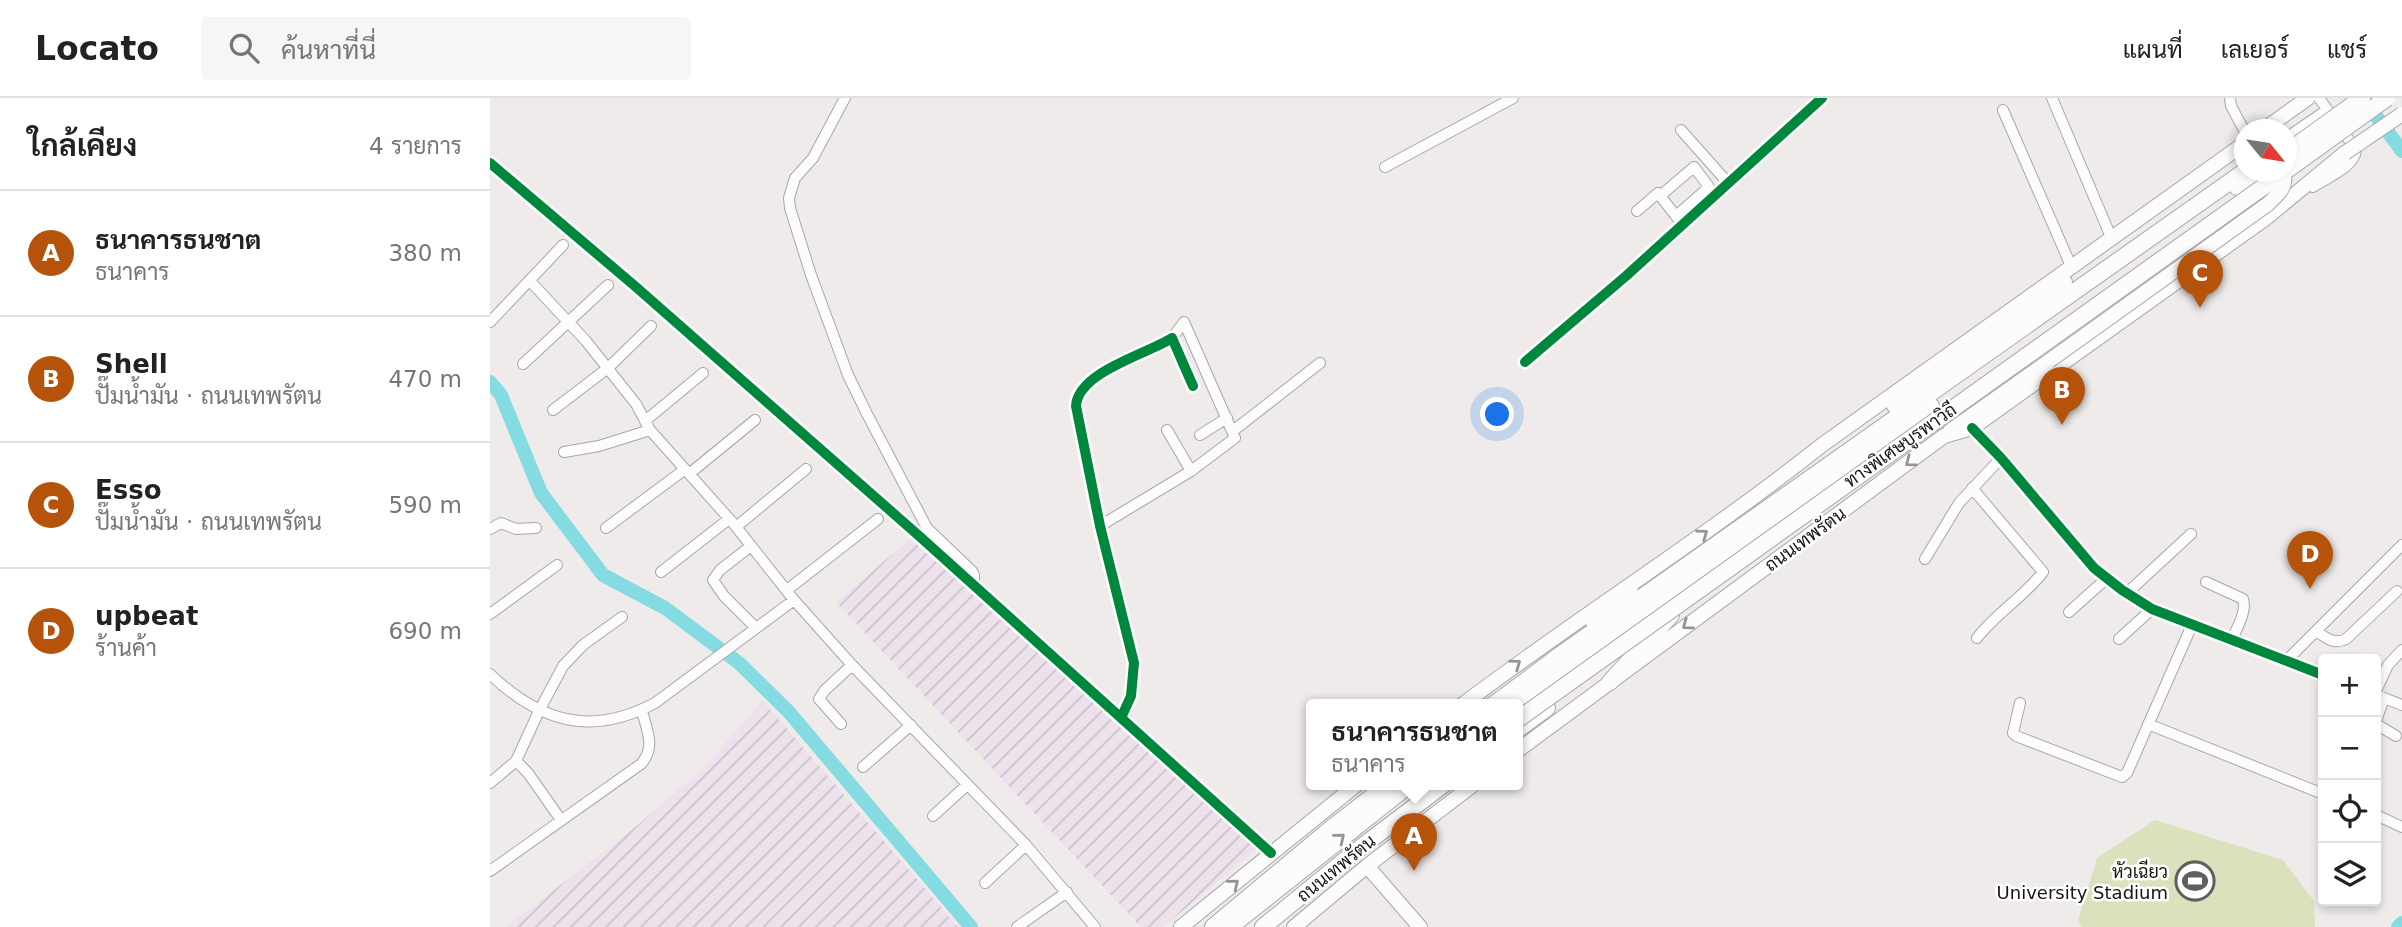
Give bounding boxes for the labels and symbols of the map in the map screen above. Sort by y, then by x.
north arrow [2234,119,2297,182]
pin: C [2177,250,2223,308]
pin: B [2039,367,2085,425]
your location [1480,397,1514,431]
street label: ทางพิเศษบูรพาวิถี [1839,397,1962,494]
one-way arrow [1906,453,1918,466]
street label: ถนนเทพรัตน [1760,503,1850,575]
one-way arrow [1695,530,1708,542]
pin: D [2287,531,2333,589]
one-way arrow [1682,616,1695,629]
one-way arrow [1508,660,1521,672]
pin: A [1391,813,1437,871]
street label: ถนนเทพรัตน [1293,830,1379,906]
one-way arrow [1333,834,1345,847]
place label: หัวเฉียว University Stadium [1997,859,2168,903]
sports icon: หัวเฉียว University Stadium [2174,860,2216,902]
one-way arrow [1225,880,1238,892]

